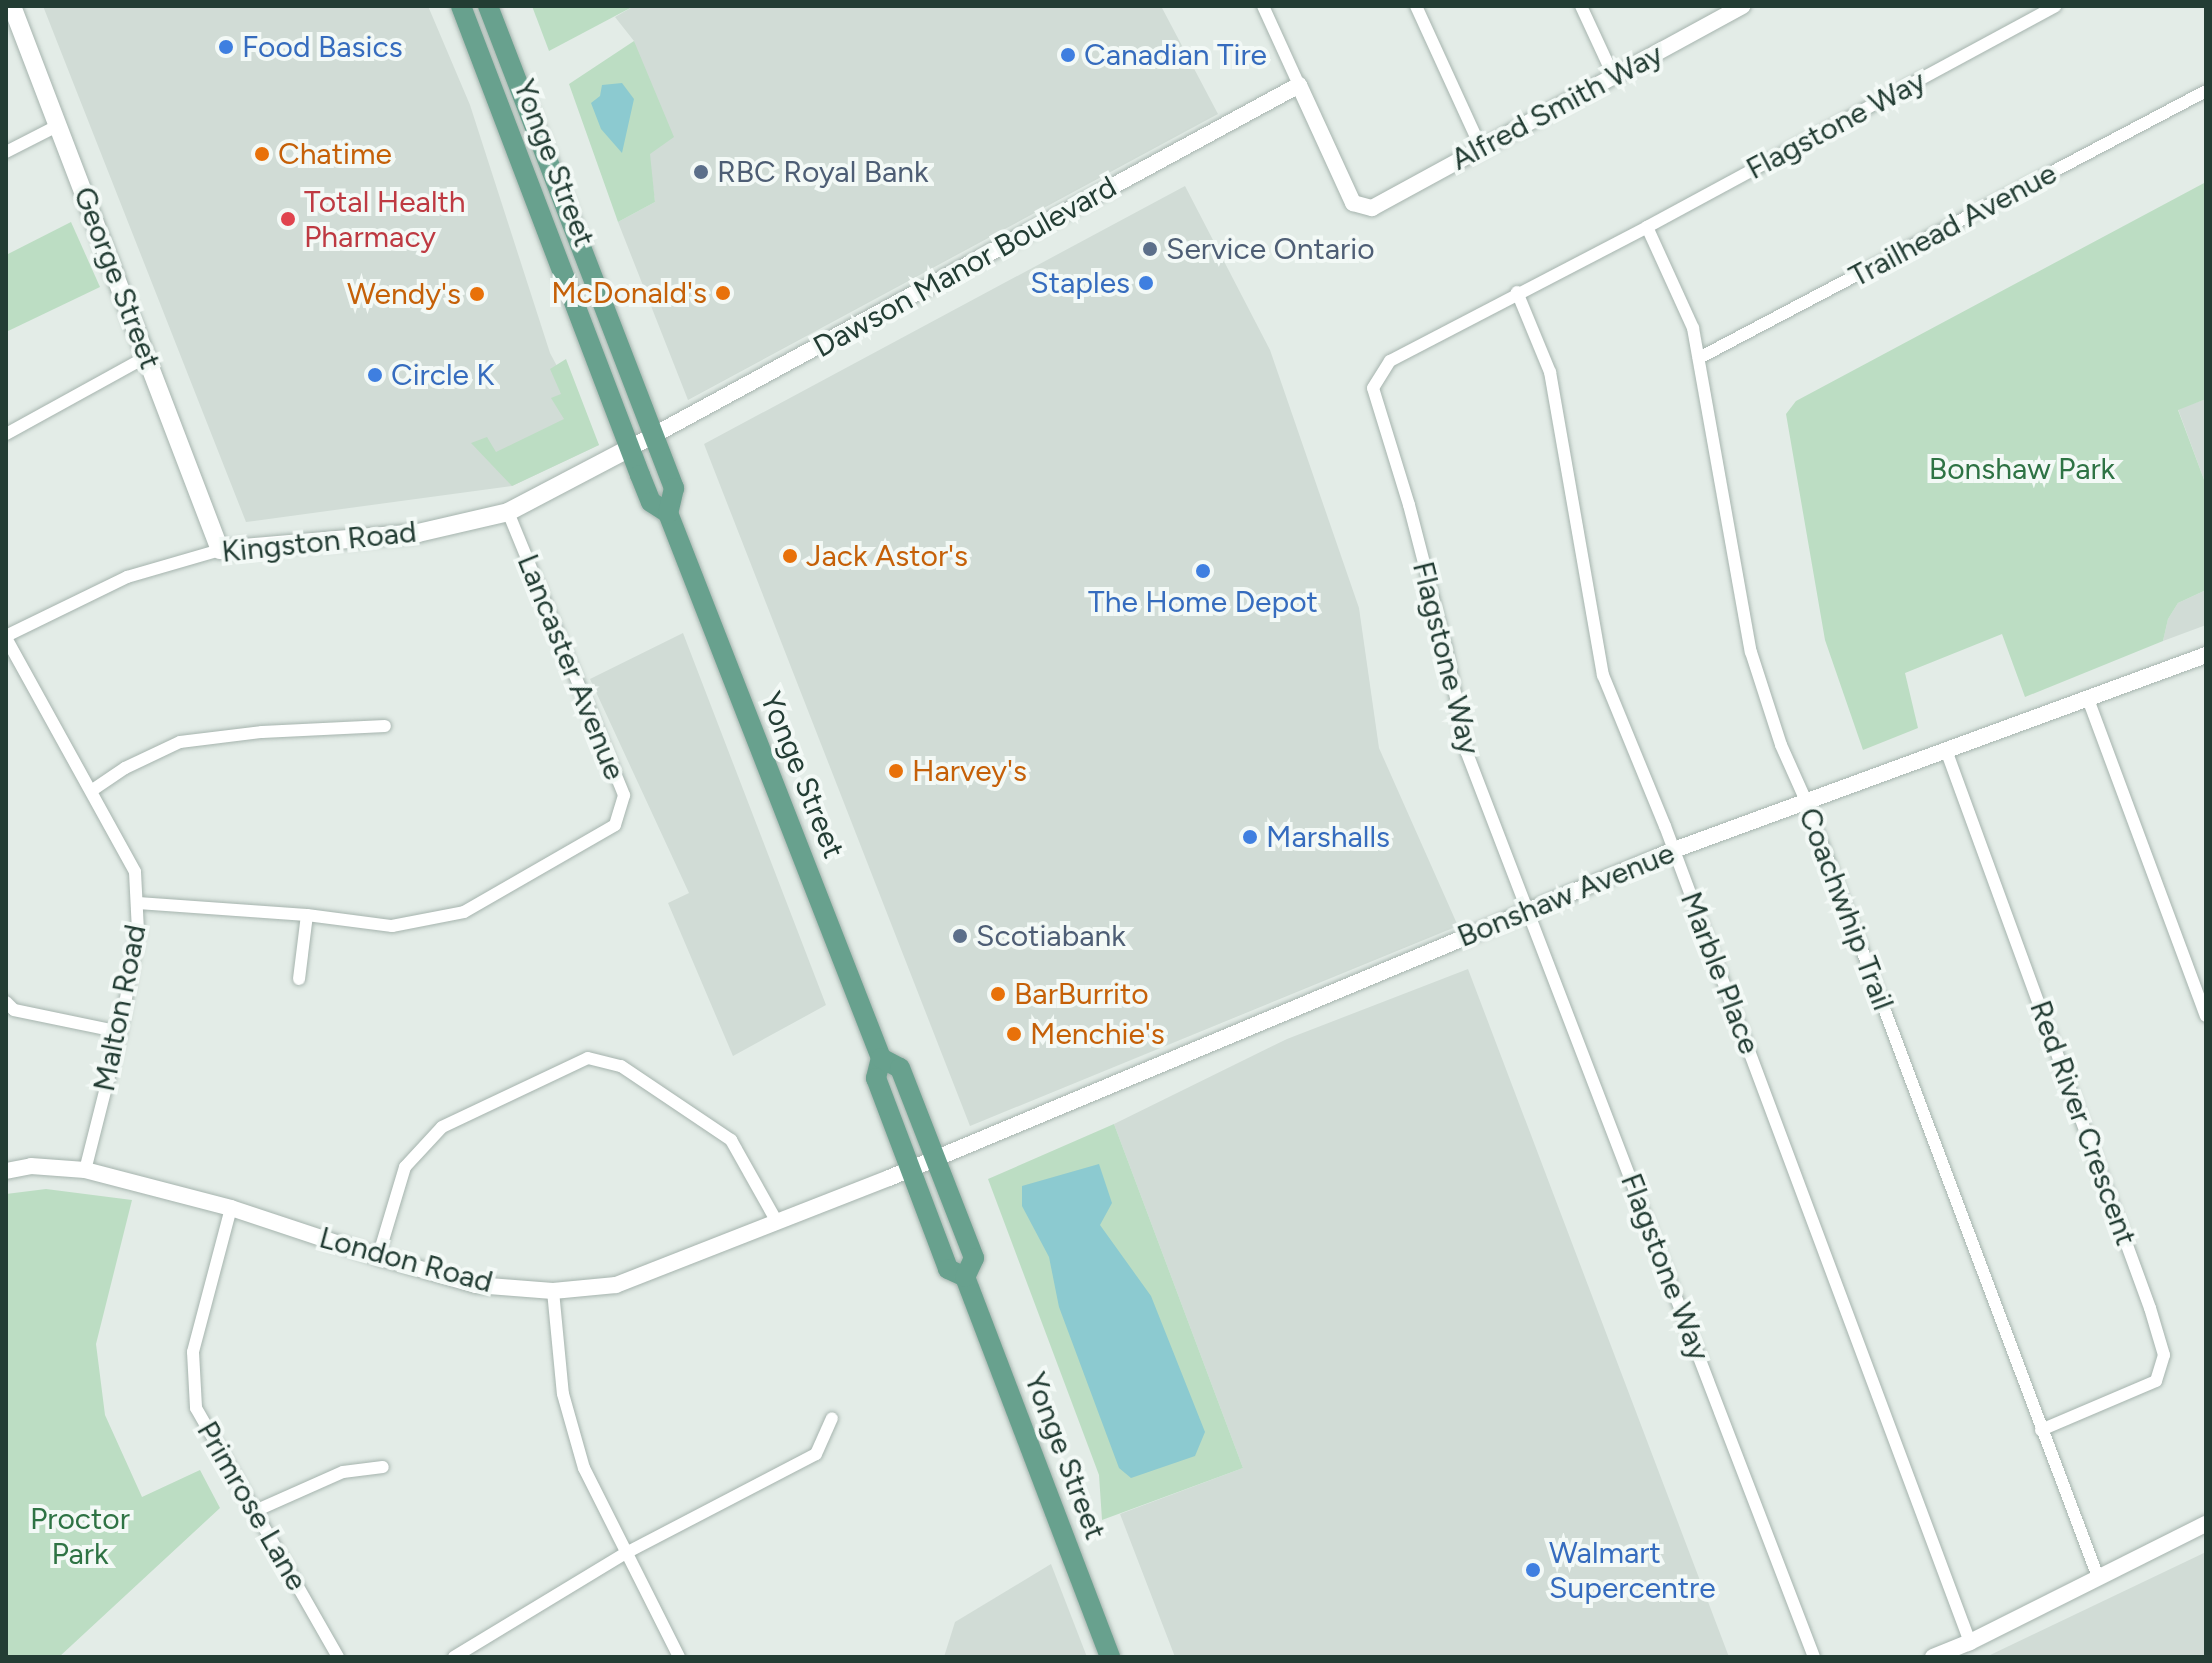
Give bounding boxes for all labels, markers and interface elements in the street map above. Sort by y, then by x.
place label: Food Basics [242,29,403,65]
street label: Alfred Smith Way [1445,36,1669,178]
place label: Canadian Tire [1084,37,1267,73]
marker: Food Basics [217,38,235,56]
marker: Canadian Tire [1059,46,1077,64]
street label: Flagstone Way [1740,63,1932,187]
street label: Yonge Street [506,74,602,252]
place label: Chatime [278,136,392,172]
marker: Chatime [253,145,271,163]
place label: RBC Royal Bank [717,154,929,190]
street label: Trailhead Avenue [1843,155,2063,295]
marker: RBC Royal Bank [692,163,710,181]
street label: Dawson Manor Boulevard [807,169,1123,365]
street label: George Street [66,182,168,374]
place label: Total Health Pharmacy [304,184,466,254]
marker: Total Health Pharmacy [279,210,297,228]
place label: Service Ontario [1166,231,1375,267]
marker: Service Ontario [1141,240,1159,258]
place label: Staples [1030,265,1130,301]
marker: Staples [1137,274,1155,292]
place label: McDonald's [551,275,707,311]
place label: Wendy's [347,276,461,312]
marker: McDonald's [714,284,732,302]
marker: Wendy's [468,285,486,303]
place label: Circle K [391,357,495,393]
marker: Circle K [366,366,384,384]
park label: Bonshaw Park [1929,451,2115,487]
street label: Kingston Road [220,514,418,570]
place label: Jack Astor's [806,538,968,574]
marker: Jack Astor's [781,547,799,565]
street label: Lancaster Avenue [509,549,633,785]
street label: Flagstone Way [1405,558,1487,758]
marker: The Home Depot [1194,562,1212,580]
place label: The Home Depot [1088,584,1318,620]
street label: Yonge Street [752,687,852,863]
place label: Harvey's [912,753,1027,789]
marker: Harvey's [887,762,905,780]
street label: Coachwhip Trail [1791,803,1901,1015]
place label: Marshalls [1266,819,1390,855]
marker: Marshalls [1241,828,1259,846]
street label: Bonshaw Avenue [1452,835,1680,955]
street label: Marble Place [1673,887,1767,1059]
place label: Scotiabank [976,918,1126,954]
street label: Malton Road [86,922,154,1094]
marker: Scotiabank [951,927,969,945]
place label: BarBurrito [1014,976,1149,1012]
marker: BarBurrito [989,985,1007,1003]
street label: Red River Crescent [2022,996,2144,1250]
place label: Menchie's [1030,1016,1165,1052]
marker: Menchie's [1005,1025,1023,1043]
street label: Flagstone Way [1613,1168,1717,1366]
street label: London Road [315,1220,497,1300]
street label: Yonge Street [1017,1367,1113,1545]
street label: Primrose Lane [189,1415,315,1597]
park label: Proctor Park [30,1501,130,1572]
place label: Walmart Supercentre [1549,1535,1716,1606]
marker: Walmart Supercentre [1524,1561,1542,1579]

